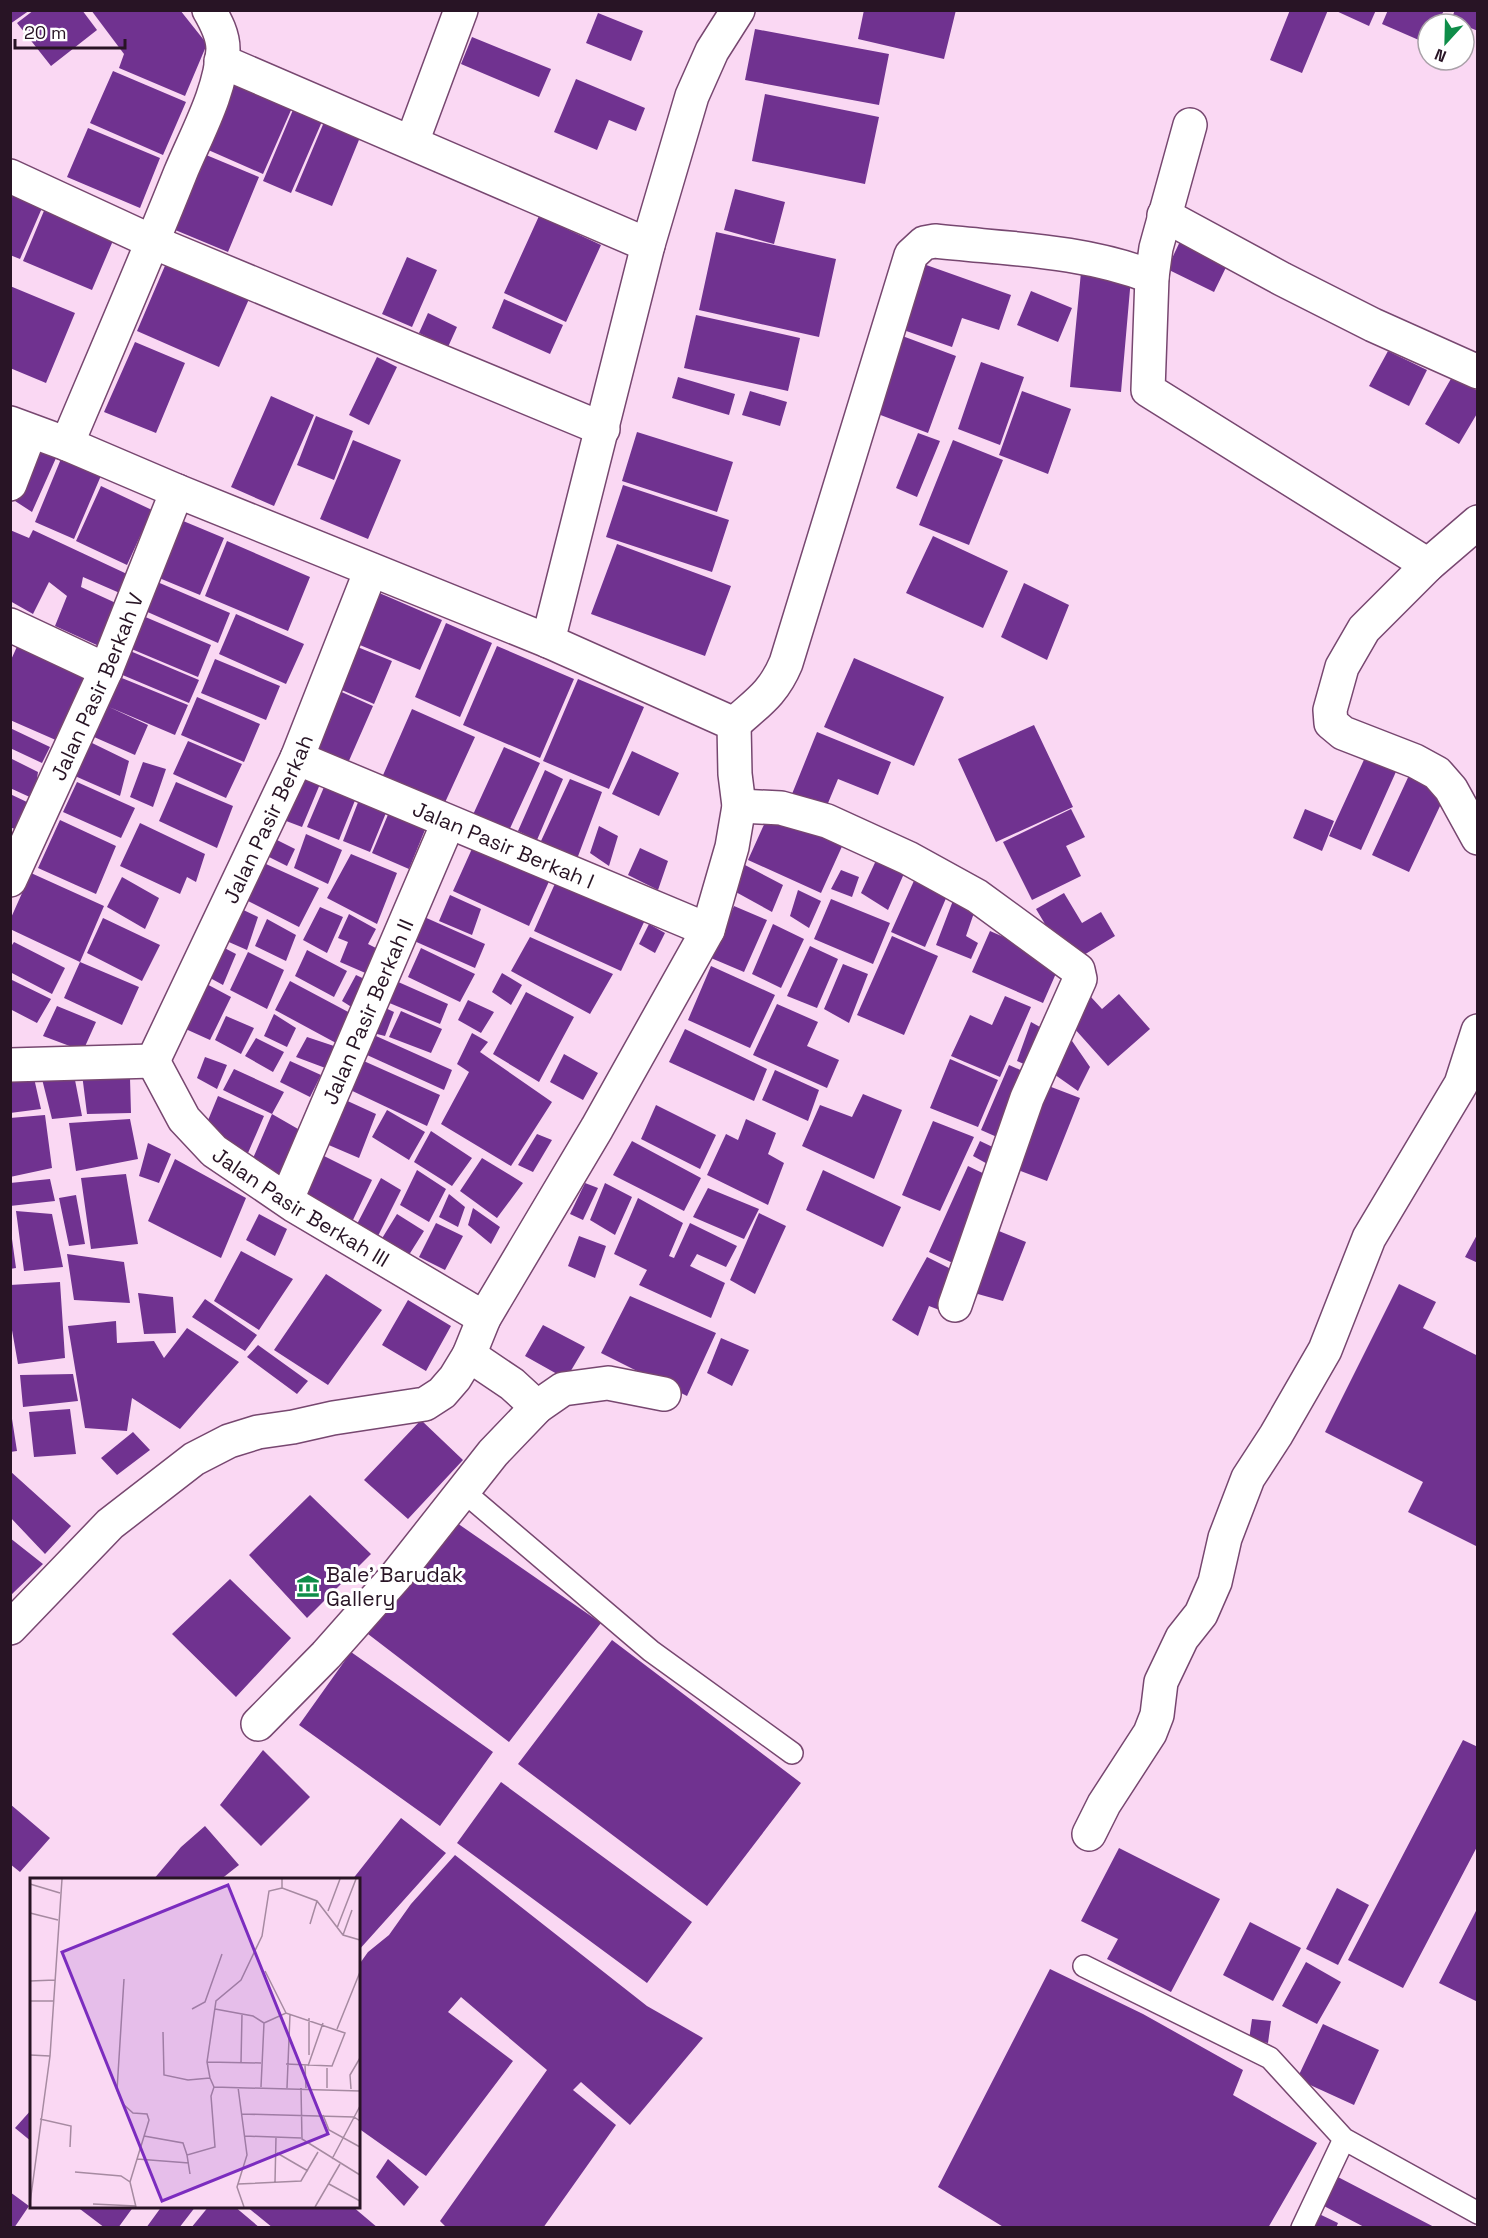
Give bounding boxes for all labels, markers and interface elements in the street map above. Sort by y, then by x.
scale bar [15,12,124,50]
north arrow [1416,12,1476,72]
text: 20 m [24,21,67,44]
text: N [1432,44,1449,67]
street label: Jalan Pasir Berkah V [44,589,149,785]
street label: Jalan Pasir Berkah [216,730,319,908]
street label: Jalan Pasir Berkah I [409,795,598,894]
street label: Jalan Pasir Berkah II [316,914,419,1108]
street label: Jalan Pasir Berkah III [207,1140,395,1273]
place label: Bale' Barudak Gallery [326,1561,463,1612]
museum icon: Bale' Barudak Gallery [295,1573,321,1599]
inset map [30,1878,360,2208]

